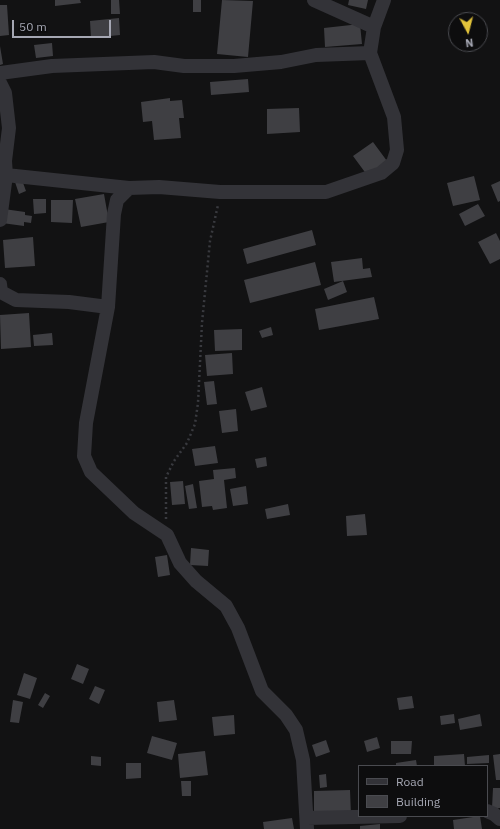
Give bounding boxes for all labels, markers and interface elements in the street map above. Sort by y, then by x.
scale bar [14,12,113,38]
north arrow [448,12,488,52]
text: 50 m [19,19,47,34]
text: N [465,35,474,50]
legend [358,765,488,817]
text: Road [396,774,424,789]
text: Building [396,794,440,809]

